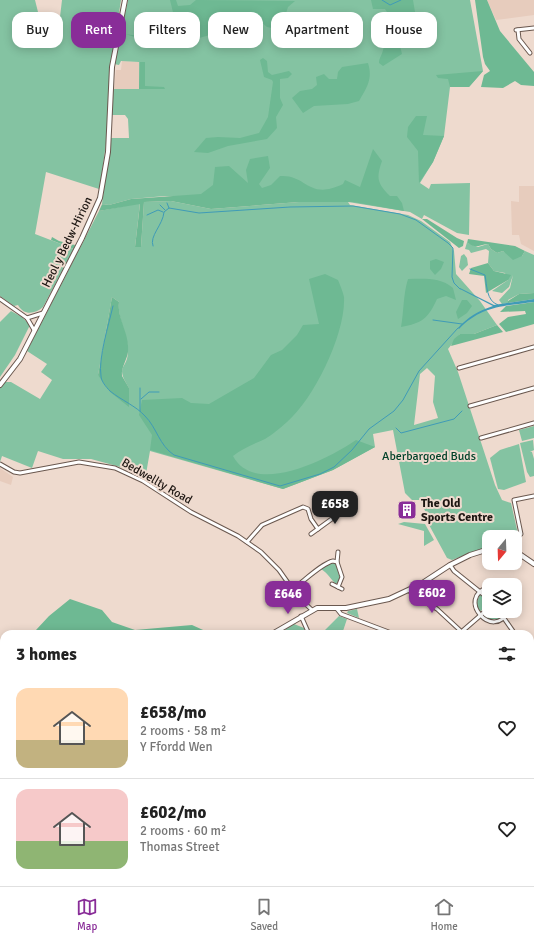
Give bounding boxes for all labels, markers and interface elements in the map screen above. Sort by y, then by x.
chip: Buy [12,12,63,48]
chip: Rent [71,12,126,48]
chip: Filters [134,12,200,48]
chip: New [208,12,263,48]
chip: Apartment [271,12,363,48]
chip: House [371,12,437,48]
street label: Heol y Bedw-Hirion [39,194,96,290]
park label: Aberbargoed Buds [382,449,476,464]
street label: Bedwellty Road [119,455,195,508]
pin: £658 [311,491,359,525]
text: £658 [321,496,349,512]
place label: The Old Sports Centre [421,496,493,525]
building icon: The Old Sports Centre [396,499,418,521]
north arrow [482,530,522,570]
map controls [482,530,522,618]
button: layers [482,578,522,618]
pin: £602 [408,580,456,614]
pin: £646 [264,581,312,615]
text: £602 [418,585,446,601]
text: £646 [274,586,302,602]
icon: filters [496,643,518,665]
text: 3 homes [16,644,77,665]
text: £658/mo [140,702,206,723]
icon: home [48,704,96,752]
icon: heart [496,717,518,739]
text: 2 rooms · 58 m² [140,723,226,739]
text: Y Ffordd Wen [140,739,213,755]
text: £602/mo [140,802,206,823]
icon: home [48,805,96,853]
icon: heart [496,818,518,840]
text: 2 rooms · 60 m² [140,823,226,839]
text: Thomas Street [140,839,220,855]
tab: Map [76,896,98,933]
tab: Saved [250,896,278,933]
tab: Home [430,896,458,933]

